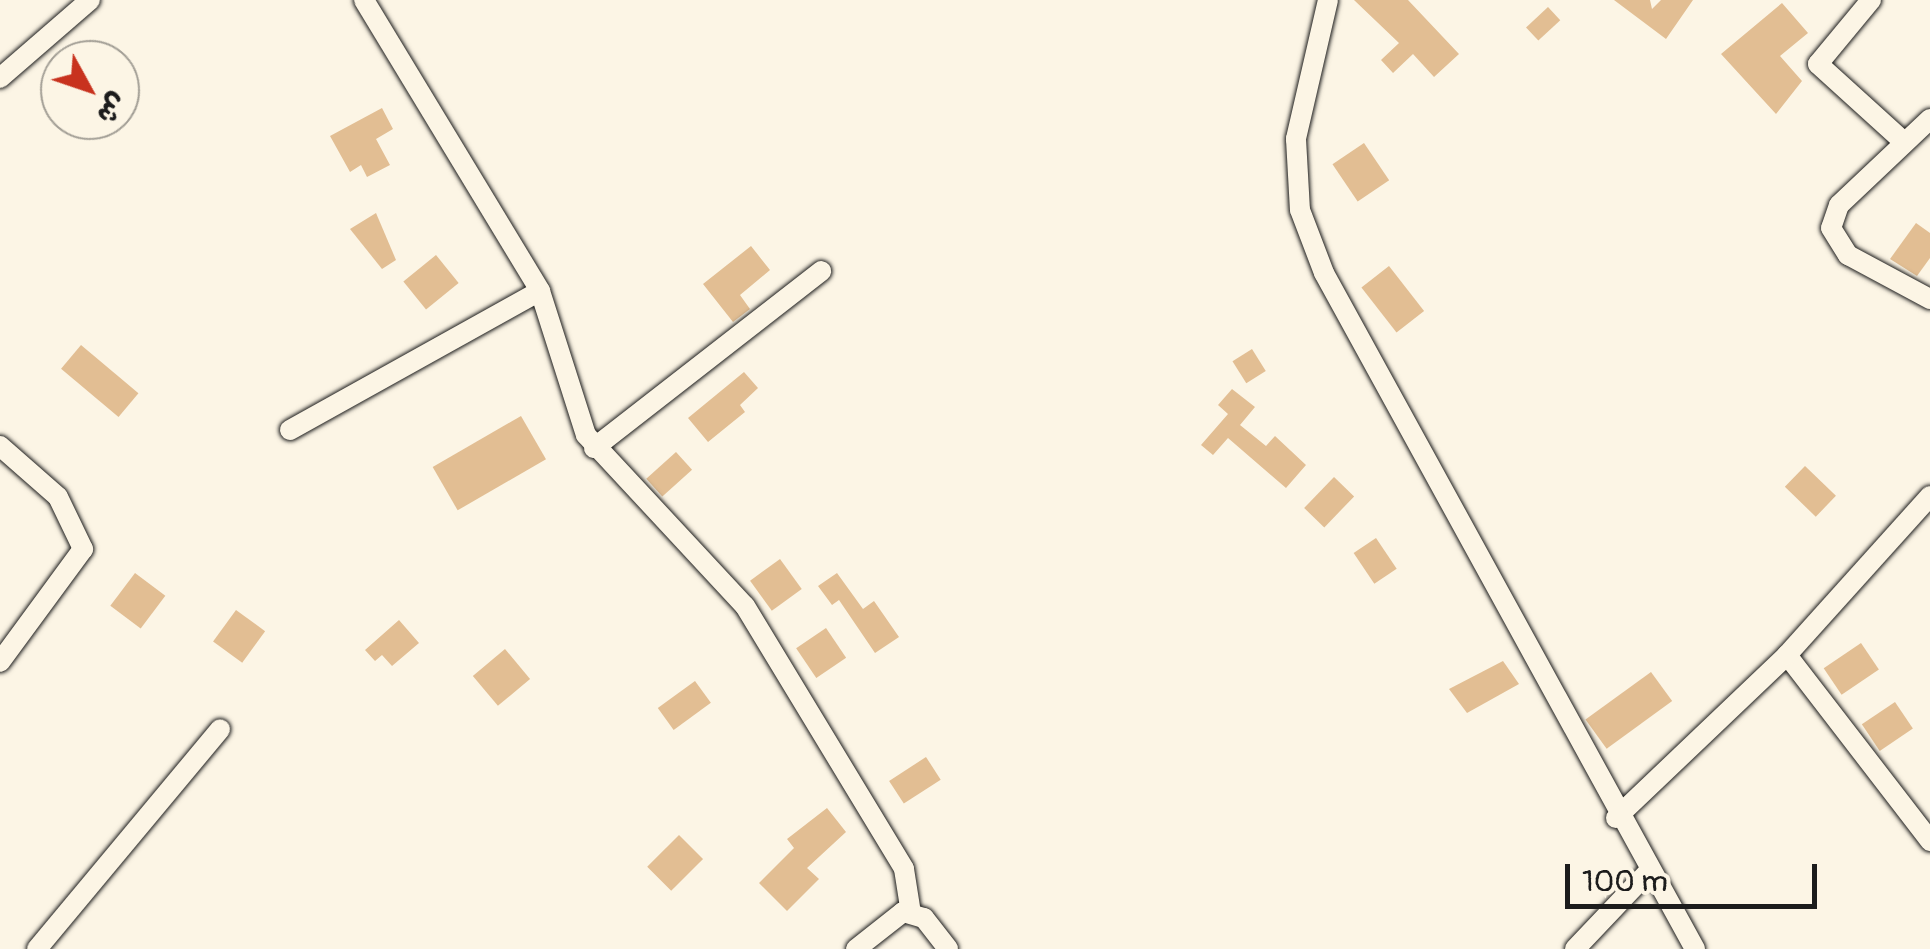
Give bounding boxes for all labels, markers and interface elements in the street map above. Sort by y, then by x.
north arrow [40,40,140,140]
text: ش [89,85,135,131]
scale bar [1570,844,1822,906]
text: 100 m [1582,863,1668,900]

